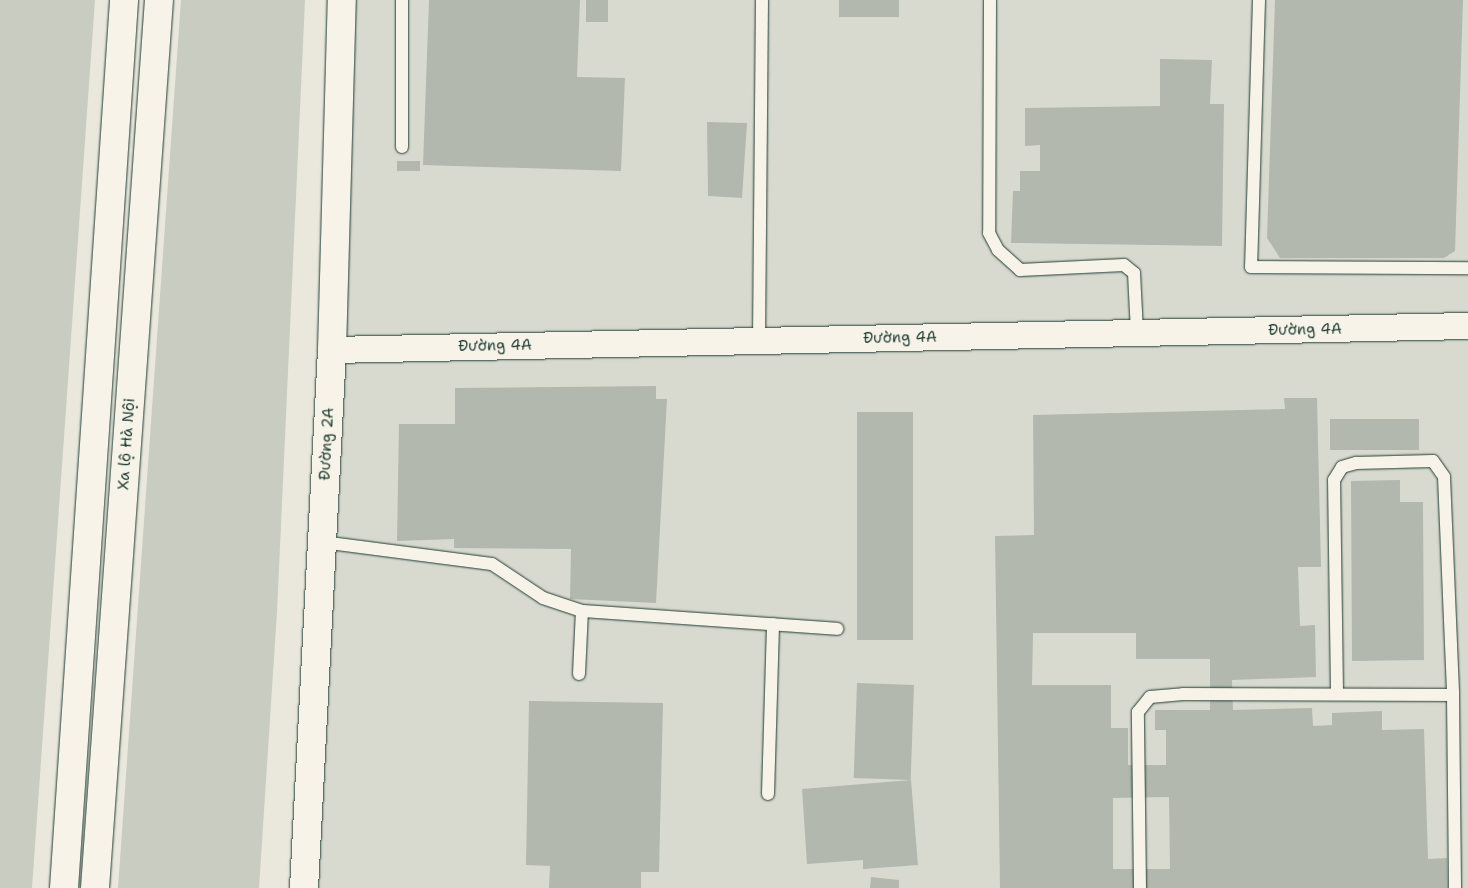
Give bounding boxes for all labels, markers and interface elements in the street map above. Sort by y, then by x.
street label: Đường 4A [1268,320,1342,340]
street label: Đường 4A [863,328,937,348]
street label: Đường 4A [458,336,532,356]
street label: Xa lộ Hà Nội [115,397,139,491]
street label: Đường 2A [316,407,338,481]

